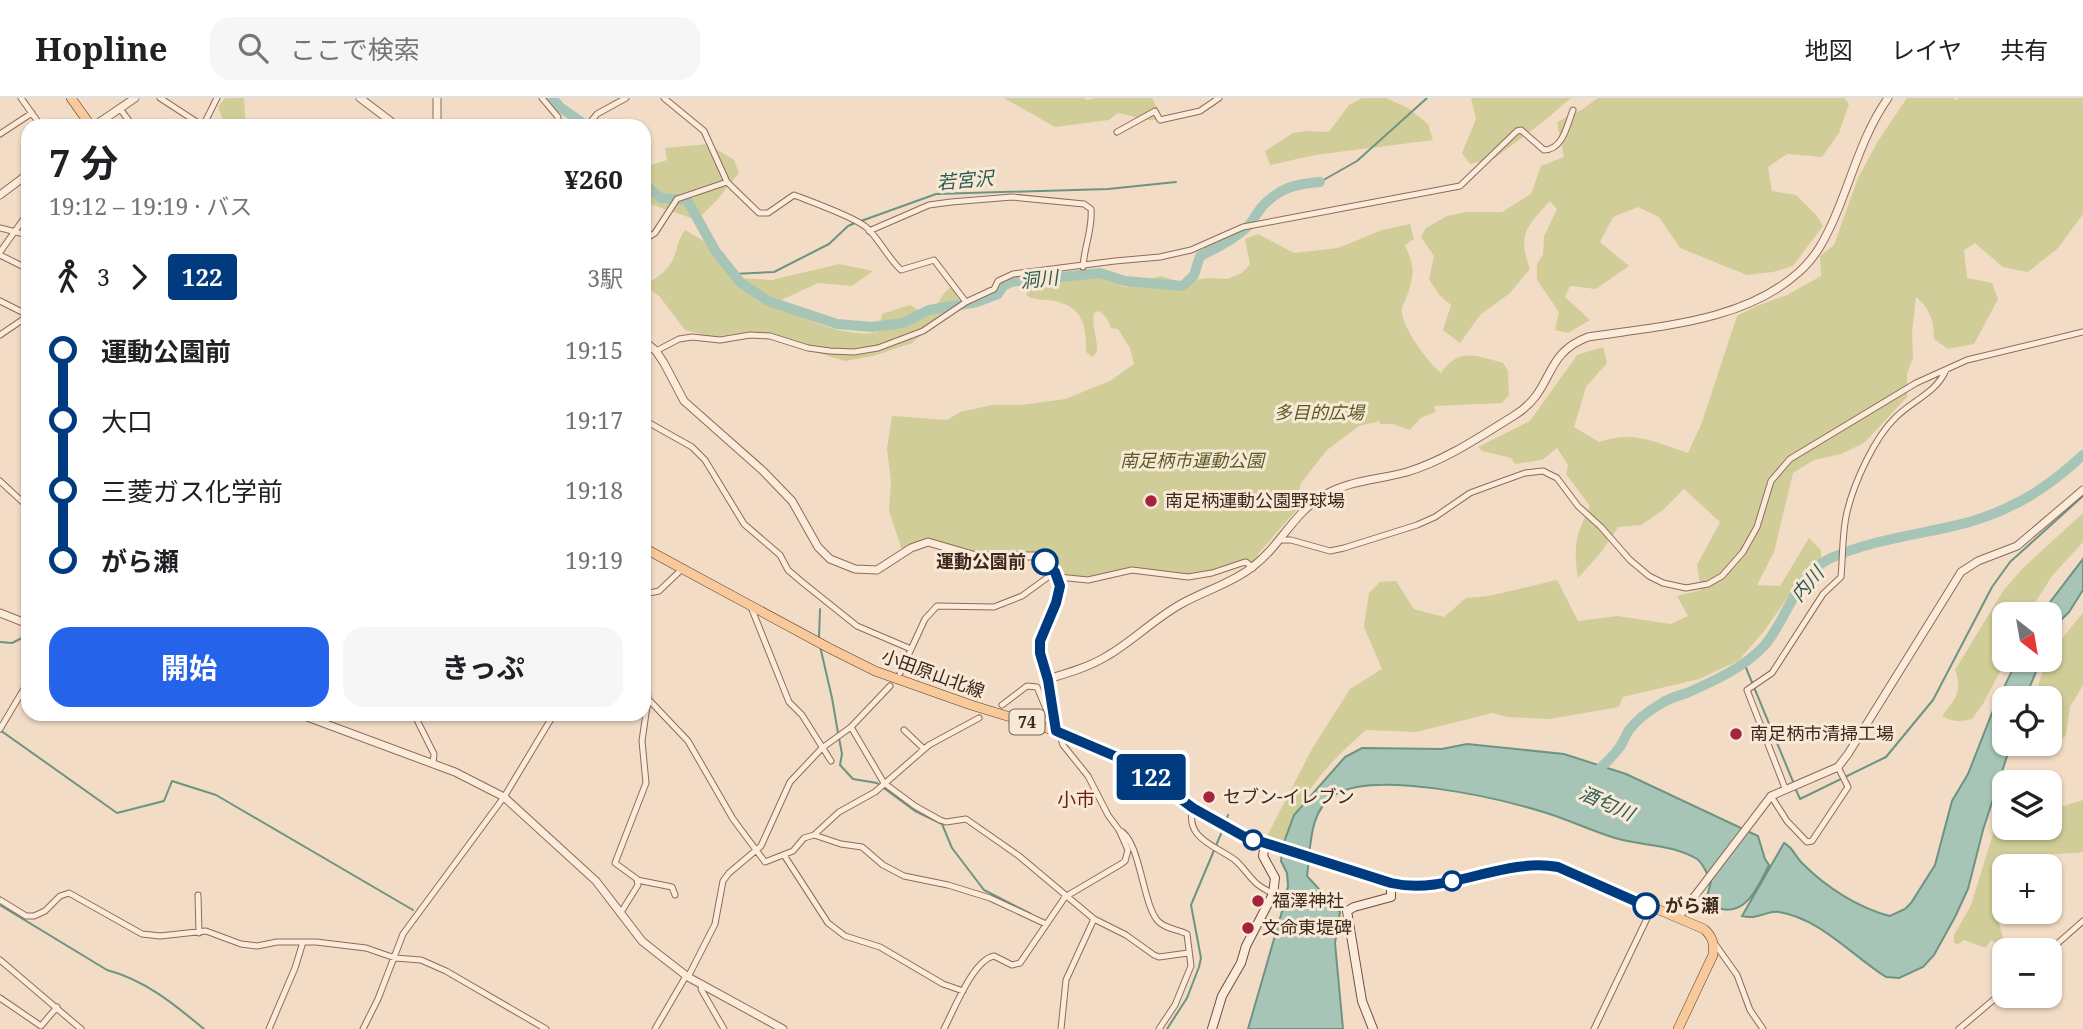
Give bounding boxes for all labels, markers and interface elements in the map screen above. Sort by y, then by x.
search box [210,17,700,80]
text: Hopline [35,26,168,71]
icon: search [234,29,272,67]
text: ここで検索 [290,31,420,67]
text: 地図 [1805,33,1853,66]
text: レイヤ [1891,33,1962,66]
text: 共有 [2000,33,2048,66]
text: 7 分 [49,136,118,188]
text: ¥260 [564,161,623,197]
water label: 若宮沢 [935,164,998,195]
text: 19:12 – 19:19 · バス [49,190,252,222]
icon: walk [49,258,87,296]
icon: forward [120,258,158,296]
text: 122 [182,260,223,293]
text: 3 [97,261,110,293]
text: 3駅 [587,262,623,294]
water label: 洞川 [1019,264,1061,294]
text: 運動公園前 [101,333,231,369]
text: 19:15 [565,334,623,366]
park label: 多目的広場 [1274,400,1366,424]
text: 大口 [101,403,153,439]
text: 19:17 [565,404,623,436]
park label: 南足柄市運動公園 [1120,448,1267,472]
text: 三菱ガス化学前 [101,473,283,509]
text: 19:18 [565,474,623,506]
place label: 南足柄運動公園野球場 [1165,488,1345,512]
marker: 南足柄運動公園野球場 [1143,493,1159,509]
text: がら瀬 [101,543,179,579]
text: 19:19 [565,544,623,576]
place label: 運動公園前 [936,549,1026,573]
marker: 運動公園前 [1032,549,1058,575]
water label: 内川 [1785,560,1831,607]
north arrow [1992,602,2062,672]
map controls [1992,602,2062,1008]
button: 開始 [49,627,329,707]
button: きっぷ [343,627,623,707]
street label: 小田原山北線 [878,643,988,703]
button: locate [1992,686,2062,756]
road number: 74 [1010,709,1044,734]
place label: 南足柄市清掃工場 [1750,721,1894,745]
marker: 南足柄市清掃工場 [1728,726,1744,742]
line badge: 122 [1111,754,1191,800]
text: 122 [1131,760,1171,793]
button: layers [1992,770,2062,840]
water label: 酒匂川 [1576,780,1640,827]
place label: セブン-イレブン [1223,784,1355,808]
district label: 小市 [1057,786,1095,812]
marker: セブン-イレブン [1201,789,1217,805]
unlabelled marker [1243,830,1263,850]
button: + [1992,854,2062,924]
unlabelled marker [1442,871,1462,891]
place label: 福澤神社 [1272,888,1344,912]
marker: 福澤神社 [1250,893,1266,909]
marker: がら瀬 [1633,893,1659,919]
place label: がら瀬 [1665,893,1719,917]
place label: 文命東堤碑 [1262,915,1352,939]
marker: 文命東堤碑 [1240,920,1256,936]
button: − [1992,938,2062,1008]

